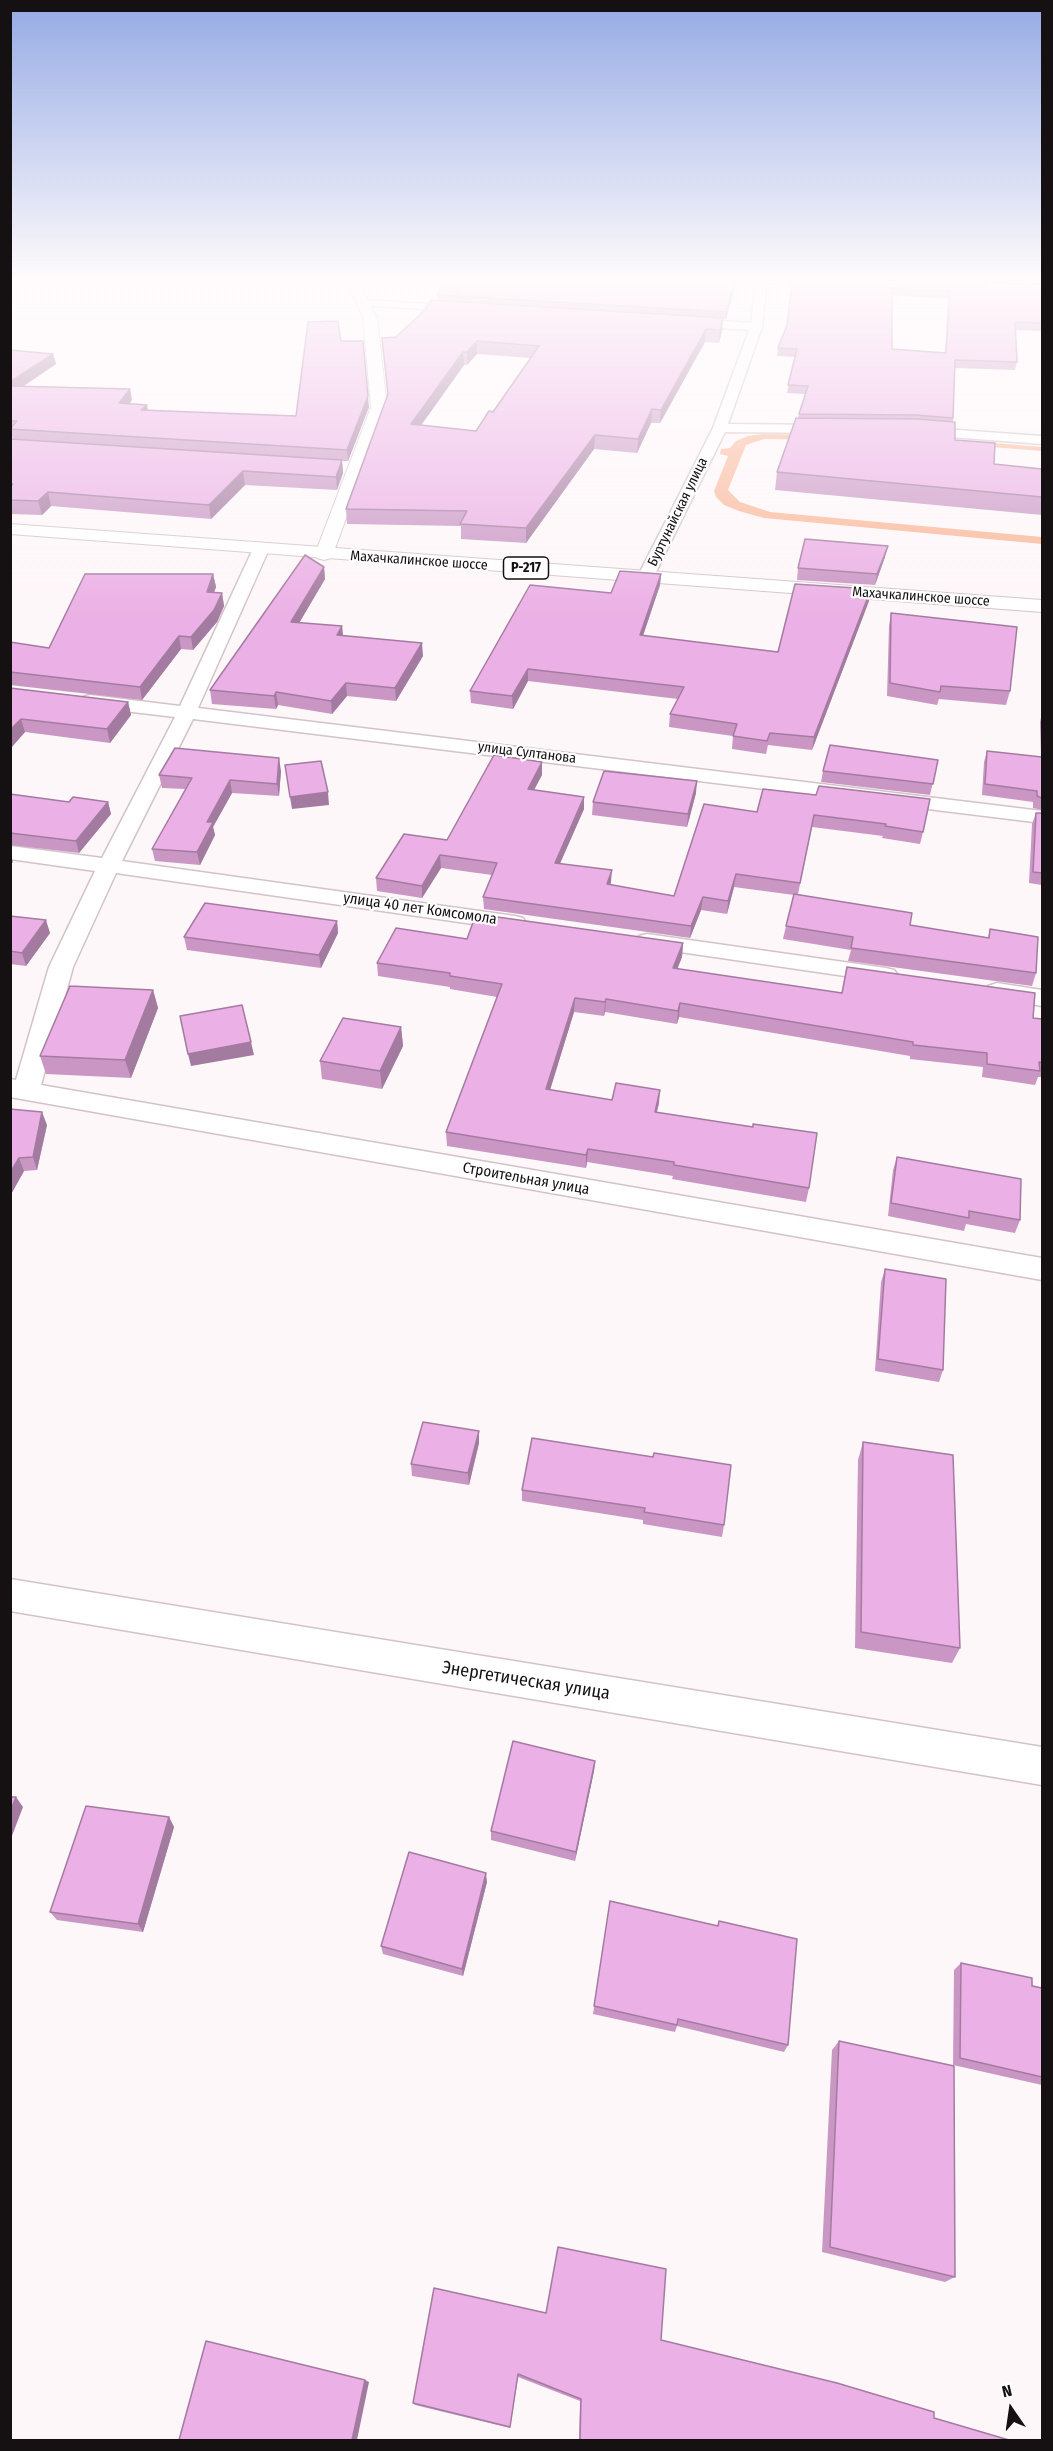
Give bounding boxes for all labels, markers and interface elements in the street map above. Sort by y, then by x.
street label: Буртунайская улица [644,455,712,569]
street label: Махачкалинское шоссе [350,548,488,574]
road number: Р-217 [504,557,548,579]
street label: Махачкалинское шоссе [852,584,990,610]
street label: улица Султанова [477,739,577,767]
street label: улица 40 лет Комсомола [342,889,498,929]
street label: Строительная улица [461,1159,591,1199]
street label: Энергетическая улица [441,1657,611,1705]
north arrow [981,2379,1041,2439]
text: N [1000,2381,1014,2401]

